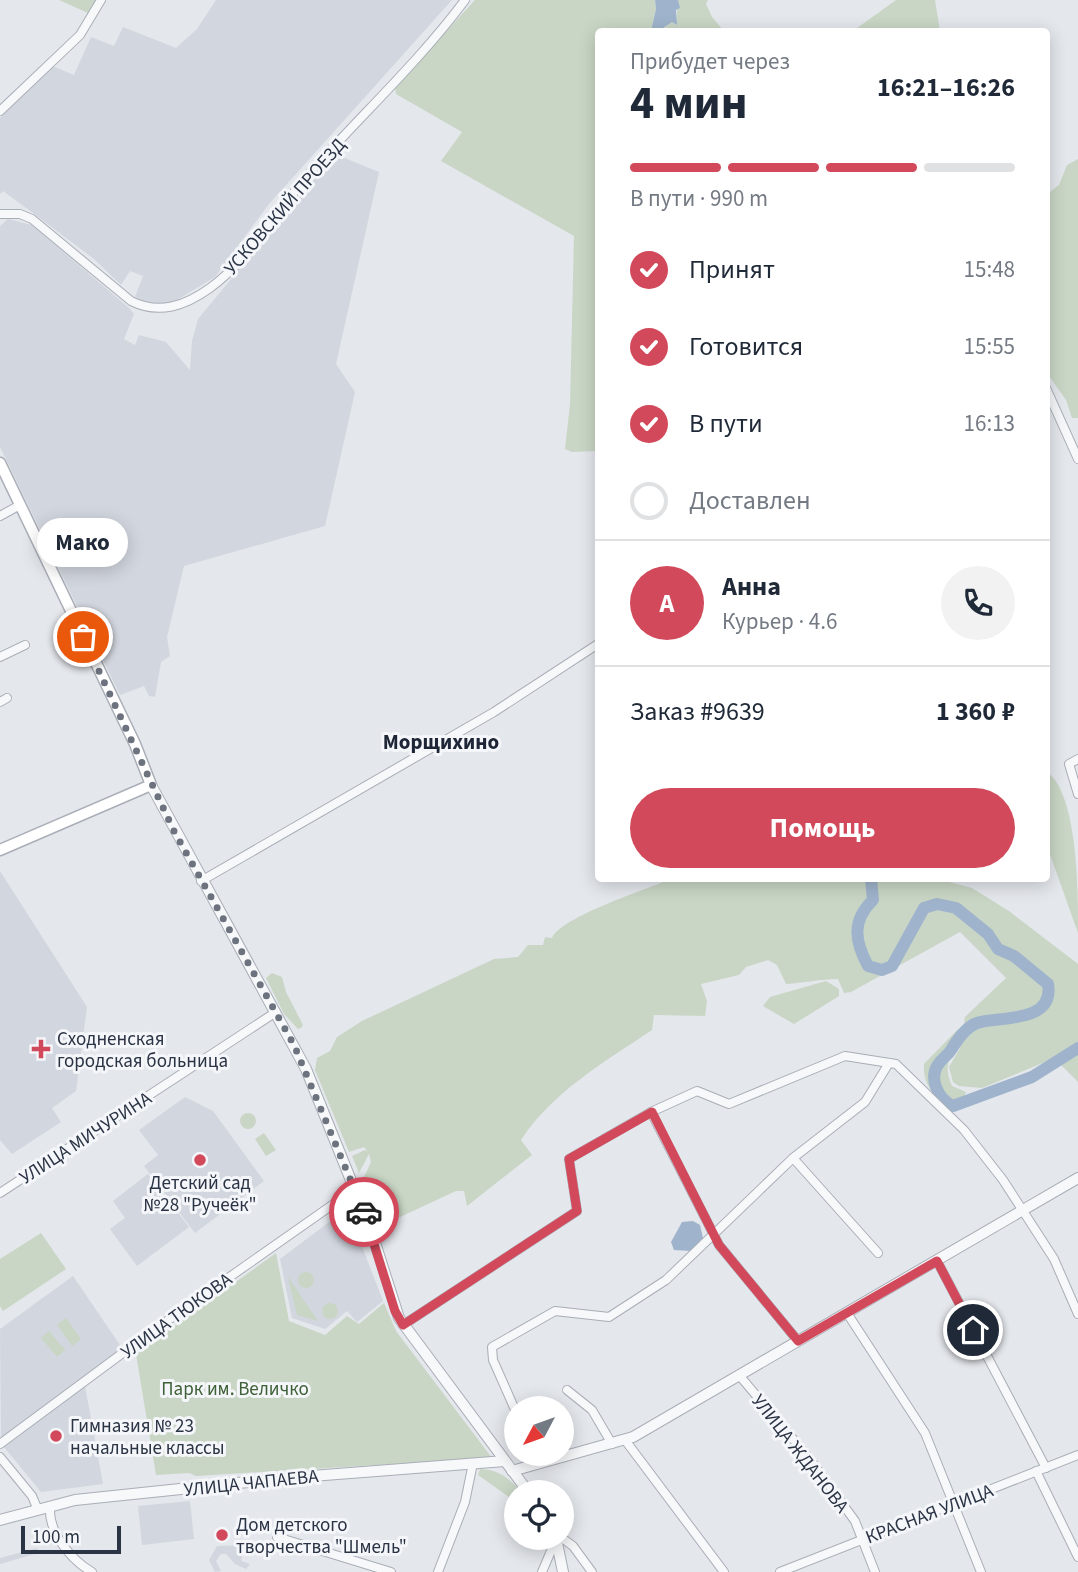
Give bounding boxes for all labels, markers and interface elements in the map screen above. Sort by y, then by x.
text: Прибудет через [630,45,790,78]
text: 16:21–16:26 [877,69,1015,106]
text: 4 мин [630,71,747,136]
street label: УСКОВСКИЙ ПРОЕЗД [218,133,352,281]
text: В пути · 990 m [630,182,768,215]
icon: check [630,251,668,289]
text: Принят [689,251,775,288]
text: 15:48 [964,253,1015,286]
icon: check [630,328,668,366]
text: Готовится [689,328,803,365]
text: 15:55 [964,330,1015,363]
icon: check [630,405,668,443]
text: В пути [689,405,763,442]
text: 16:13 [964,407,1015,440]
text: Доставлен [689,482,811,519]
callout: Мако [38,518,128,567]
text: Мако [55,526,110,559]
button: phone [941,566,1015,640]
text: Анна [722,568,781,605]
text: А [660,585,674,622]
text: Курьер · 4.6 [722,605,837,638]
pin [53,607,113,667]
icon: bag [64,618,102,656]
text: Заказ #9639 [630,693,765,730]
text: 1 360 ₽ [936,693,1015,730]
district label: Морщихино [383,727,499,757]
button: Помощь [630,788,1015,868]
place label: Сходненская городская больница [57,1026,228,1075]
marker: Сходненская городская больница [31,1039,51,1059]
street label: УЛИЦА МИЧУРИНА [14,1085,158,1191]
marker: Детский сад №28 "Ручеёк" [192,1152,208,1168]
place label: Детский сад №28 "Ручеёк" [143,1170,257,1219]
courier [329,1177,399,1247]
icon: car [345,1193,383,1231]
street label: УЛИЦА ТЮКОВА [116,1266,239,1366]
pin [943,1300,1003,1360]
icon: home [954,1311,992,1349]
park label: Парк им. Величко [161,1376,309,1403]
street label: УЛИЦА ЖДАНОВА [745,1389,855,1520]
north arrow [504,1396,574,1466]
map controls [504,1396,574,1550]
place label: Гимназия № 23 начальные классы [70,1413,225,1462]
marker: Гимназия № 23 начальные классы [48,1428,64,1444]
street label: УЛИЦА ЧАПАЕВА [183,1463,320,1504]
street label: КРАСНАЯ УЛИЦА [862,1477,998,1551]
button: locate [504,1480,574,1550]
place label: Дом детского творчества "Шмель" [236,1512,407,1561]
scale bar [21,1523,121,1555]
text: 100 m [32,1524,80,1551]
marker: Дом детского творчества "Шмель" [214,1527,230,1543]

